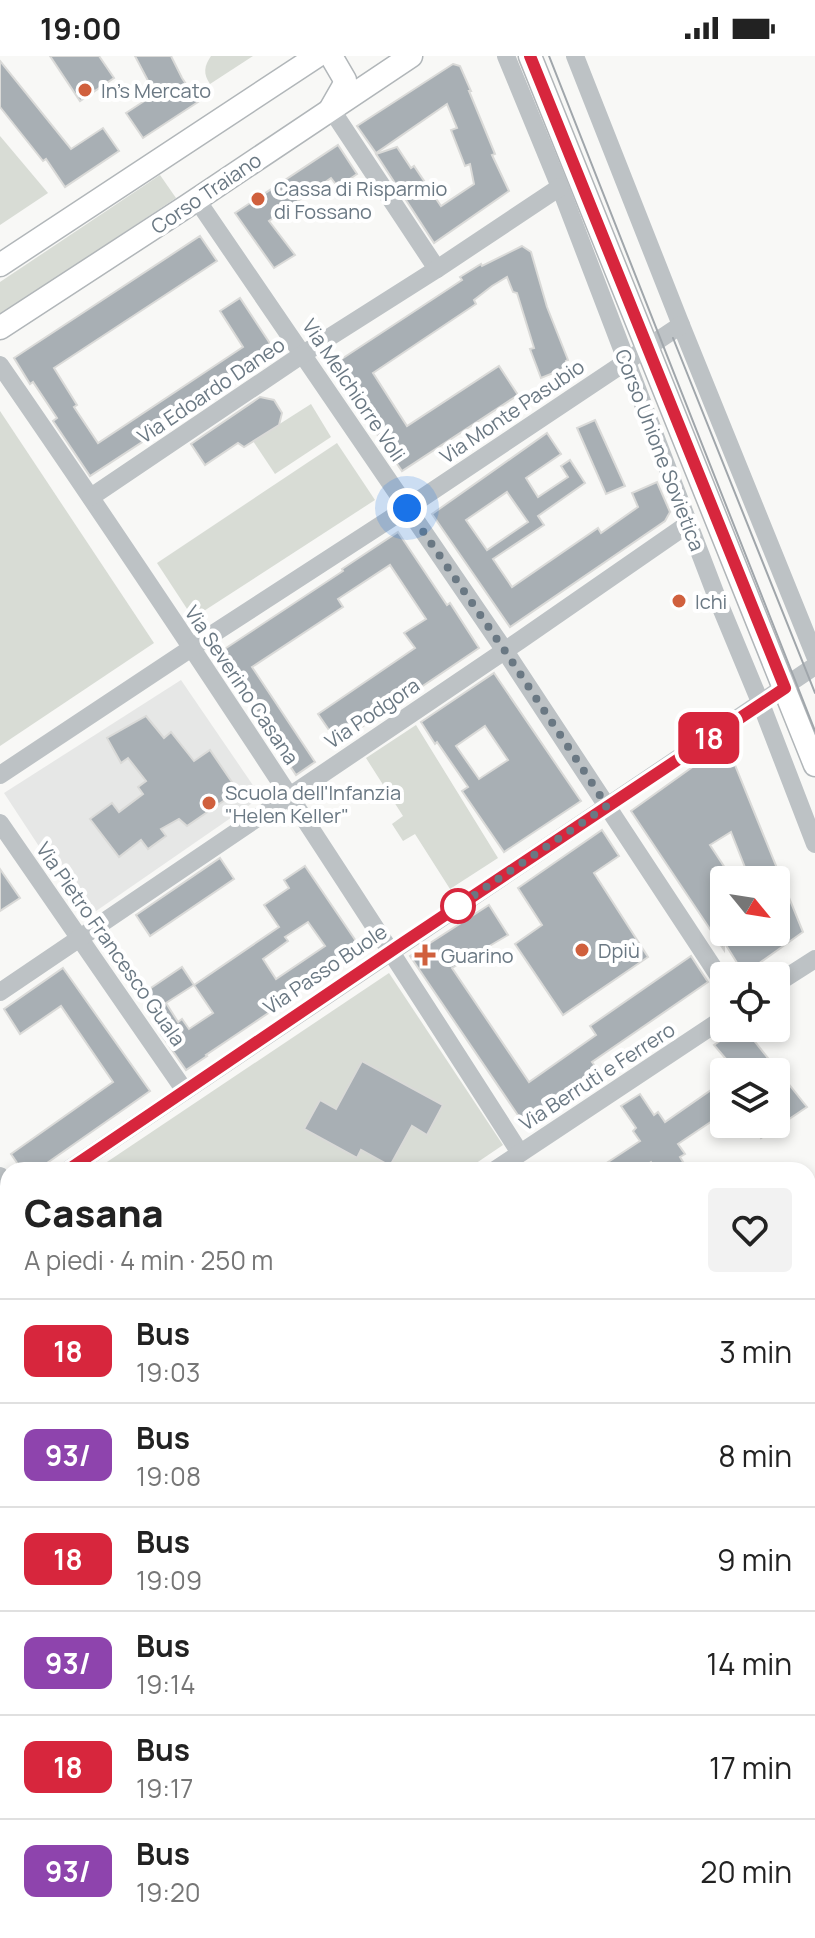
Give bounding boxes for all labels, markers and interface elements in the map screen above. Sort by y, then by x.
text: 19:00 [40,8,122,49]
place label: In's Mercato [101,77,211,104]
marker: In's Mercato [76,81,94,99]
street label: Corso Traiano [146,146,267,240]
place label: Cassa di Risparmio di Fossano [274,175,448,225]
marker: Cassa di Risparmio di Fossano [249,190,267,208]
street label: Via Melchiorre Voli [296,314,412,466]
street label: Via Edoardo Daneo [132,331,290,449]
street label: Corso Unione Sovietica [609,345,711,555]
street label: Via Monte Pasubio [435,353,590,469]
your location [387,488,427,528]
place label: Ichi [695,588,727,615]
marker: Ichi [670,592,688,610]
street label: Via Severino Casana [179,600,305,770]
street label: Via Podgora [319,671,425,755]
line badge: 18 [673,712,745,764]
text: 18 [694,719,724,757]
place label: Scuola dell'Infanzia "Helen Keller" [225,779,401,829]
marker: Scuola dell'Infanzia "Helen Keller" [200,794,218,812]
street label: Via Pietro Francesco Guala [30,837,192,1051]
north arrow [710,866,790,946]
map controls [710,866,790,1138]
unlabelled marker [441,889,475,923]
street label: Via Passo Buole [258,918,392,1020]
place label: Dpiù [598,937,640,964]
marker: Dpiù [573,941,591,959]
place label: Guarino [441,942,514,969]
marker: Guarino [416,946,434,964]
button: locate [710,962,790,1042]
street label: Via Berruti e Ferrero [514,1015,680,1136]
button: layers [710,1058,790,1138]
text: Casana [24,1186,164,1238]
button: heart [708,1188,792,1272]
text: A piedi · 4 min · 250 m [24,1242,273,1278]
text: Bus [136,1313,190,1354]
text: 3 min [719,1331,792,1372]
text: 18 [53,1332,83,1370]
text: 19:03 [136,1354,200,1390]
text: Bus [136,1417,190,1458]
text: 8 min [718,1435,792,1476]
text: 93/ [45,1436,91,1474]
text: 19:08 [136,1458,201,1494]
text: Bus [136,1521,190,1562]
text: 9 min [717,1539,792,1580]
text: 18 [53,1540,83,1578]
text: 19:09 [136,1562,202,1598]
text: Bus [136,1625,190,1666]
text: 14 min [706,1643,792,1684]
text: 93/ [45,1644,91,1682]
text: 19:14 [136,1666,196,1702]
text: Bus [136,1729,190,1770]
text: 17 min [709,1747,792,1788]
text: 18 [53,1748,83,1786]
text: 19:17 [136,1770,193,1806]
text: Bus [136,1833,190,1874]
text: 20 min [700,1851,792,1892]
text: 93/ [45,1852,91,1890]
text: 19:20 [136,1874,201,1910]

